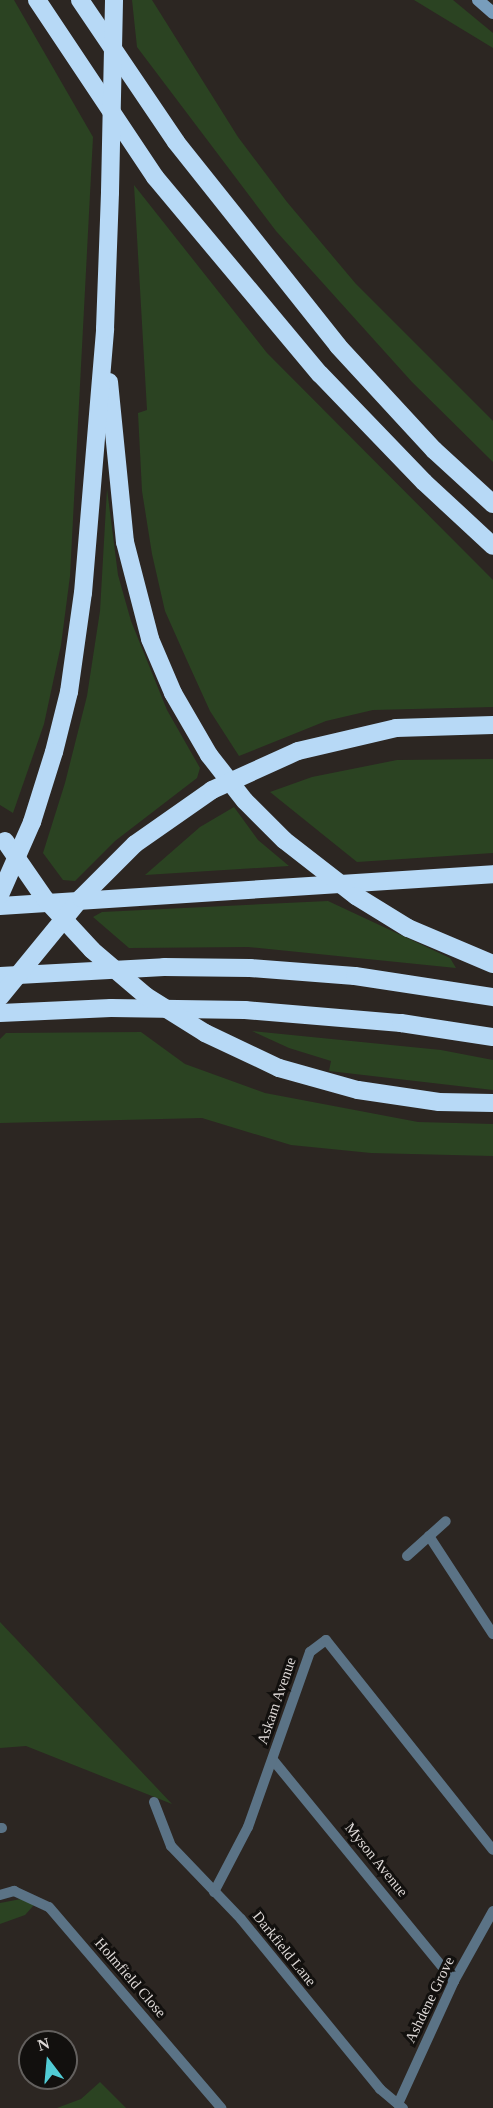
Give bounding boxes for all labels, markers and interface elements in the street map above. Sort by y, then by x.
street label: Askam Avenue [254,1655,300,1747]
street label: Myson Avenue [340,1819,412,1901]
street label: Darkfield Lane [248,1908,320,1990]
street label: Holmfield Close [91,1935,169,2021]
street label: Ashdene Grove [401,1954,459,2046]
north arrow [18,2030,78,2090]
text: N [36,2034,51,2054]

